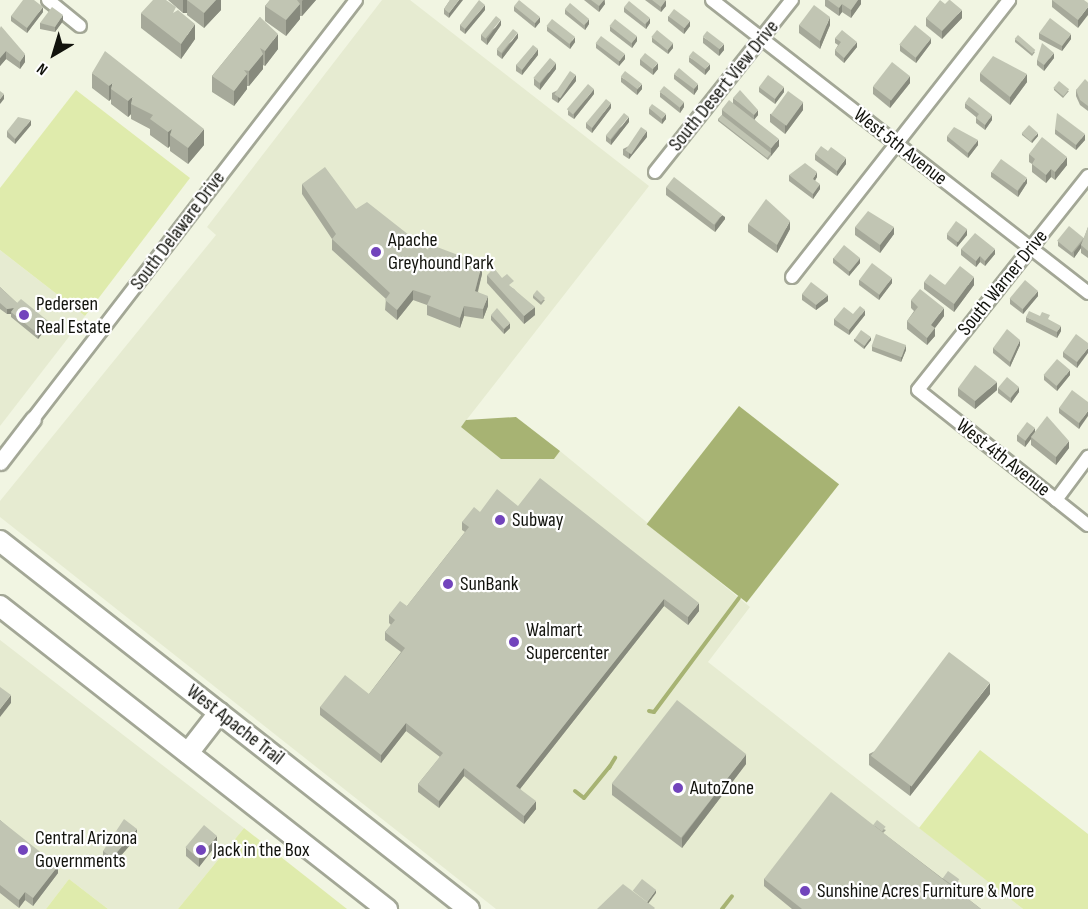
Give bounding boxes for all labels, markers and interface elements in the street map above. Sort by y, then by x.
street label: South Desert View Drive [664,16,784,156]
north arrow [24,24,84,84]
text: N [33,58,52,79]
street label: West 5th Avenue [849,103,951,191]
street label: South Delaware Drive [126,167,230,295]
street label: South Warner Drive [953,225,1053,341]
place label: Apache Greyhound Park [388,228,494,275]
marker: Apache Greyhound Park [369,245,383,259]
place label: Pedersen Real Estate [36,292,111,339]
marker: Pedersen Real Estate [17,308,31,322]
street label: West 4th Avenue [951,414,1055,502]
place label: Subway [512,508,563,532]
marker: Subway [493,513,507,527]
place label: SunBank [460,572,518,596]
marker: SunBank [441,577,455,591]
place label: Walmart Supercenter [526,618,609,665]
marker: Walmart Supercenter [507,635,521,649]
street label: West Apache Trail [181,680,289,770]
place label: AutoZone [690,776,754,800]
marker: AutoZone [671,781,685,795]
place label: Central Arizona Governments [35,826,137,873]
place label: Jack in the Box [213,838,309,862]
marker: Central Arizona Governments [16,843,30,857]
marker: Jack in the Box [194,843,208,857]
place label: Sunshine Acres Furniture & More [817,879,1034,903]
marker: Sunshine Acres Furniture & More [798,884,812,898]

